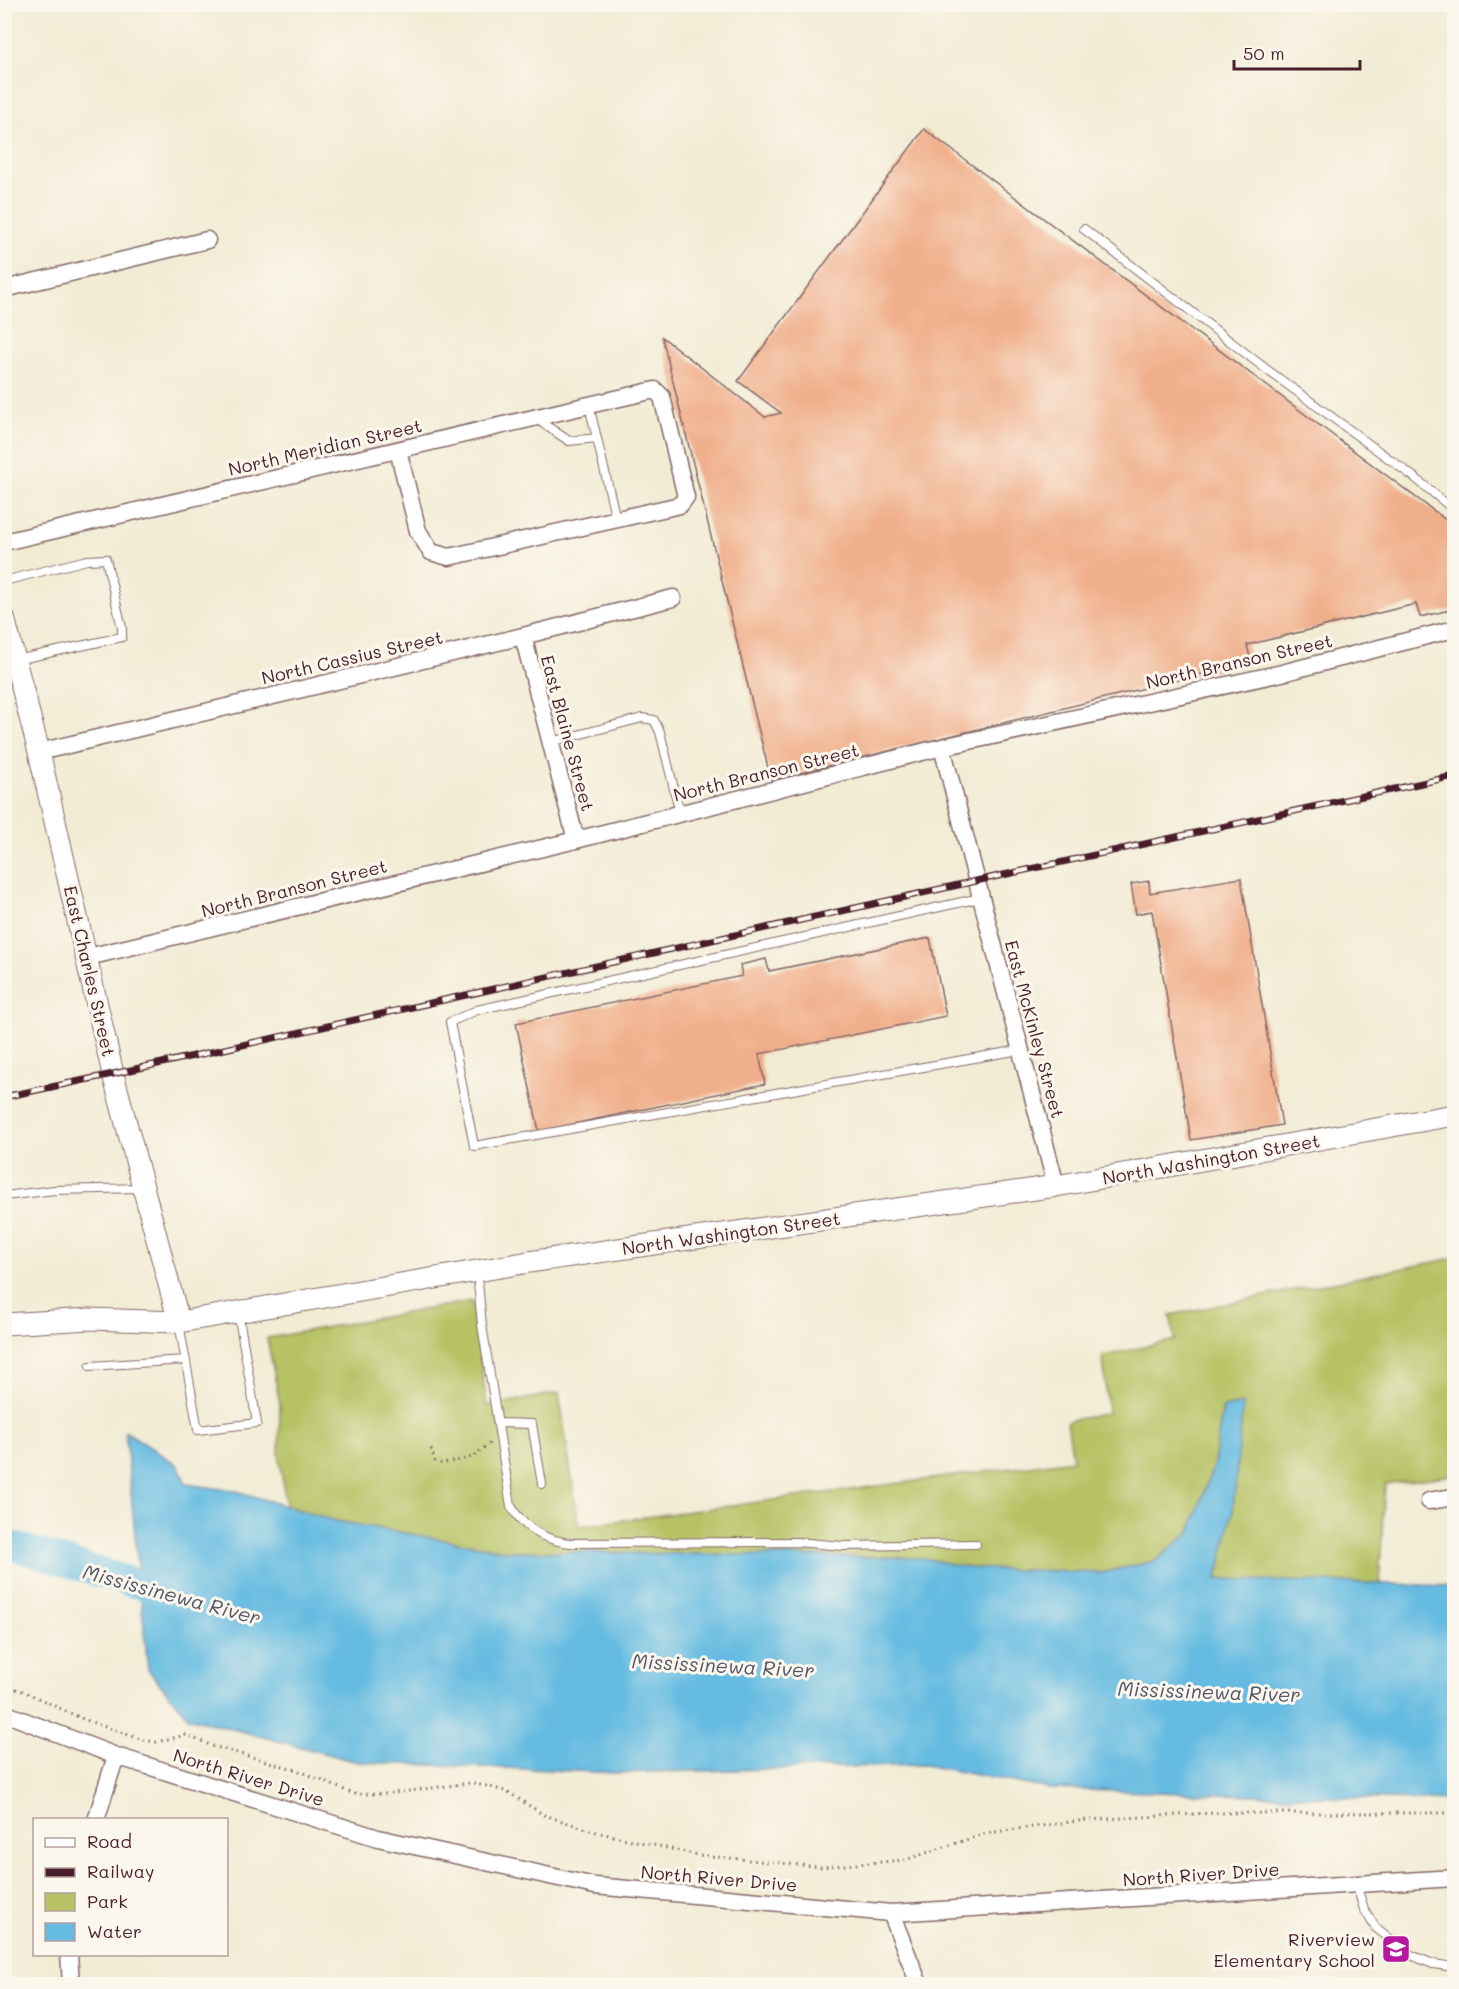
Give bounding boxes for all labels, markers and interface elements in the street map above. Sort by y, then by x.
scale bar [1234,33,1360,71]
text: 50 m [1243,41,1285,65]
street label: North Meridian Street [226,413,424,481]
street label: North Cassius Street [259,624,445,690]
street label: North Branson Street [1143,628,1335,694]
street label: East Blaine Street [536,652,600,814]
street label: North Branson Street [671,737,861,807]
street label: North Branson Street [199,853,389,923]
street label: East Charles Street [59,883,121,1059]
street label: East McKinley Street [1000,937,1070,1121]
street label: North Washington Street [1100,1128,1322,1190]
street label: North Washington Street [620,1206,842,1260]
water label: Mississinewa River [80,1558,264,1630]
water label: Mississinewa River [631,1647,815,1683]
water label: Mississinewa River [1117,1675,1301,1707]
street label: North River Drive [170,1743,328,1811]
legend [33,1818,228,1956]
text: Road [87,1829,132,1853]
street label: North River Drive [1122,1857,1280,1891]
text: Railway [87,1859,154,1883]
street label: North River Drive [640,1859,798,1897]
text: Park [87,1889,128,1913]
text: Water [87,1919,142,1943]
place label: Riverview Elementary School [1214,1927,1375,1972]
school or university icon: Riverview Elementary School [1380,1933,1412,1965]

